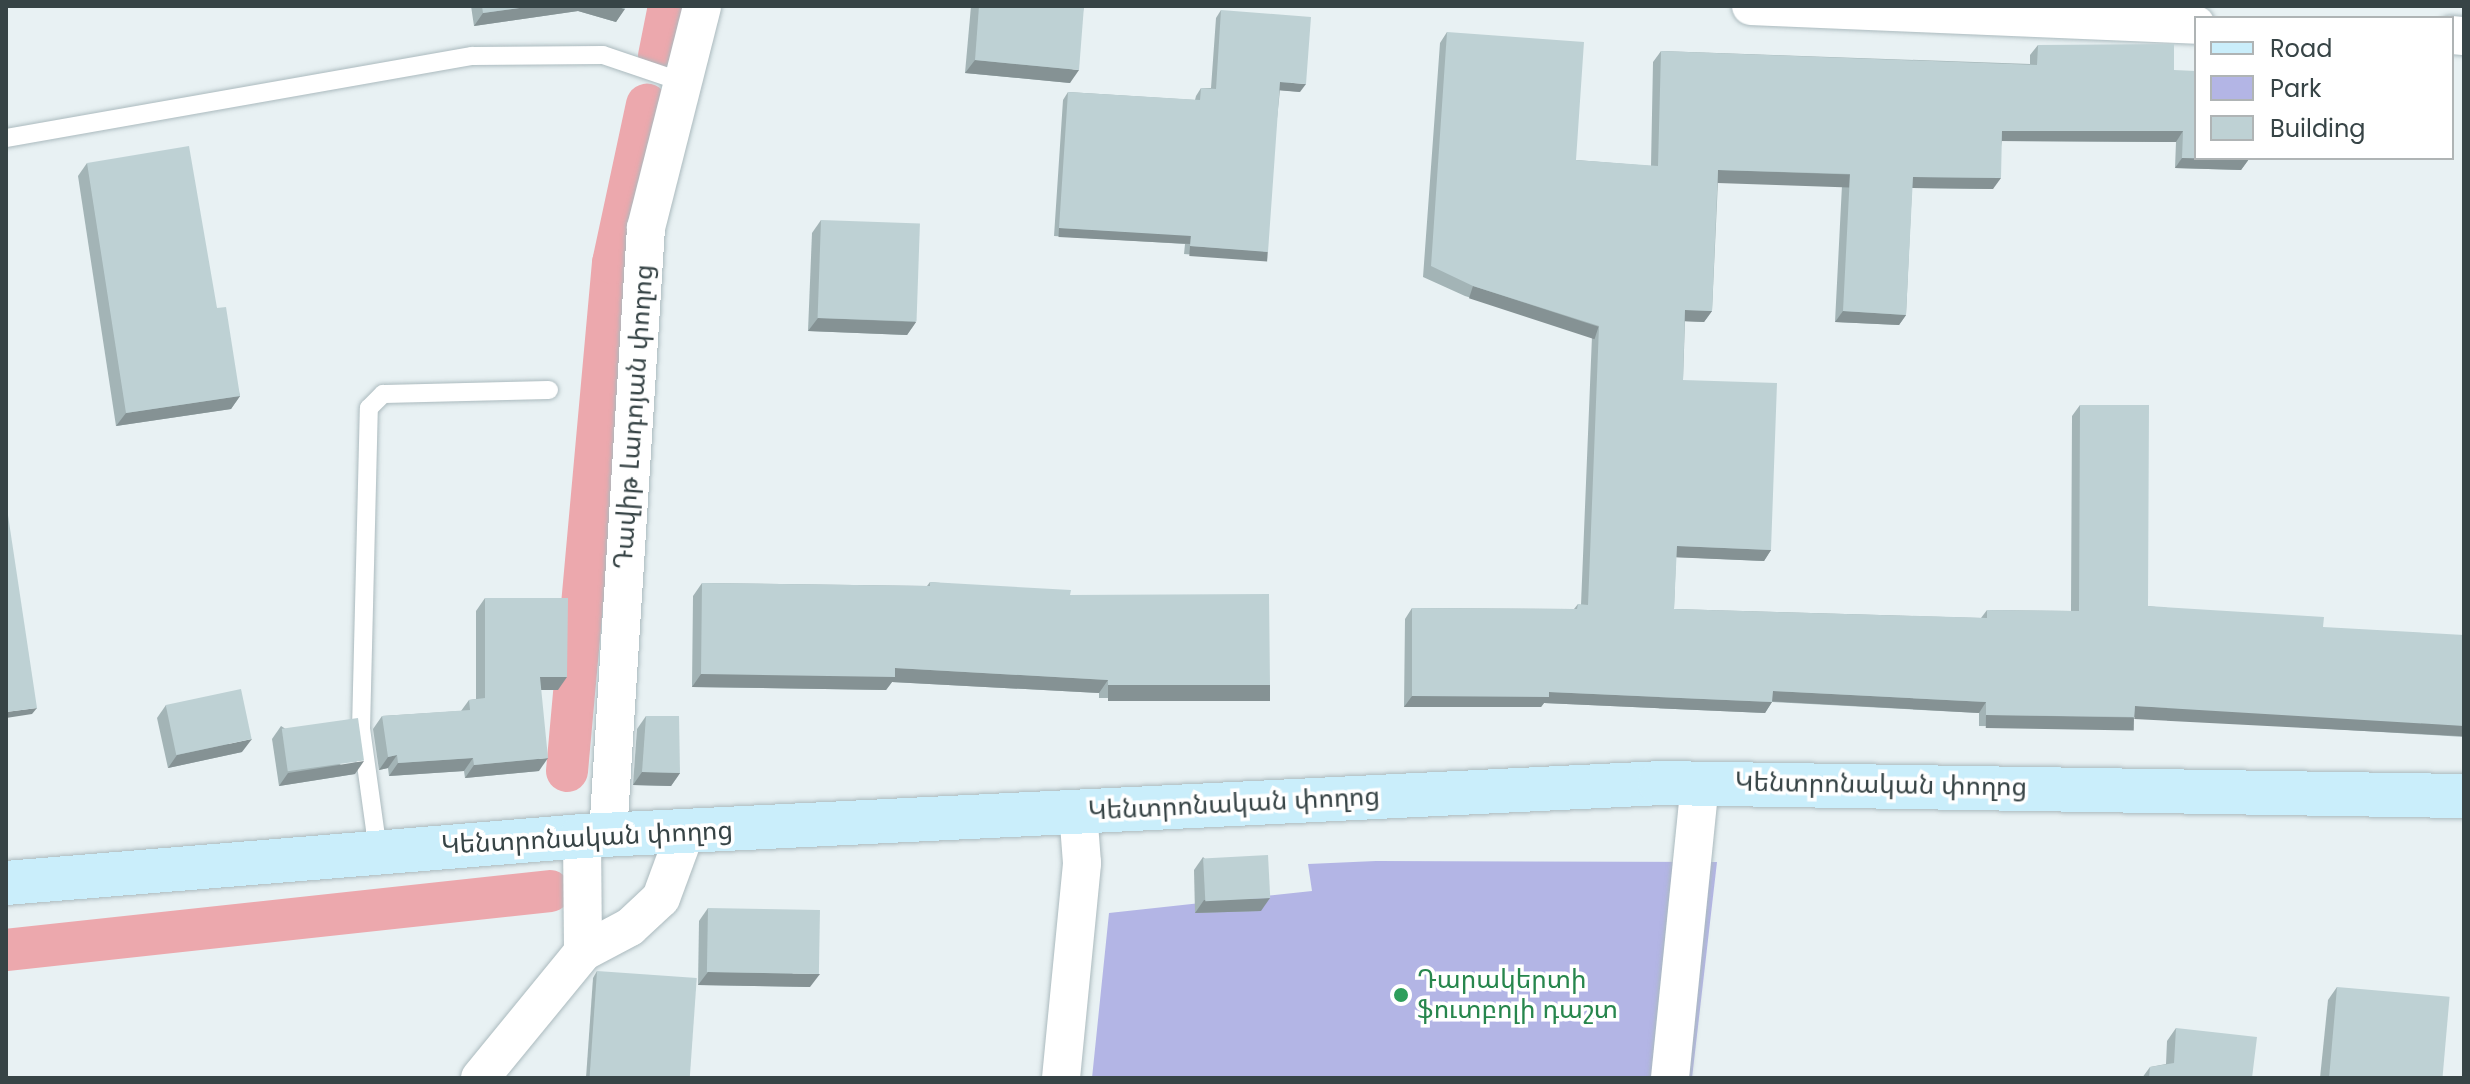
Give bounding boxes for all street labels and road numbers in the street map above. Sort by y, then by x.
street label: Դավիթ Լադոյան փողոց [608,263,660,571]
street label: Կենտրոնական փողոց [1735,767,2027,803]
street label: Կենտրոնական փողոց [1087,781,1381,827]
street label: Կենտրոնական փողոց [440,815,734,861]

